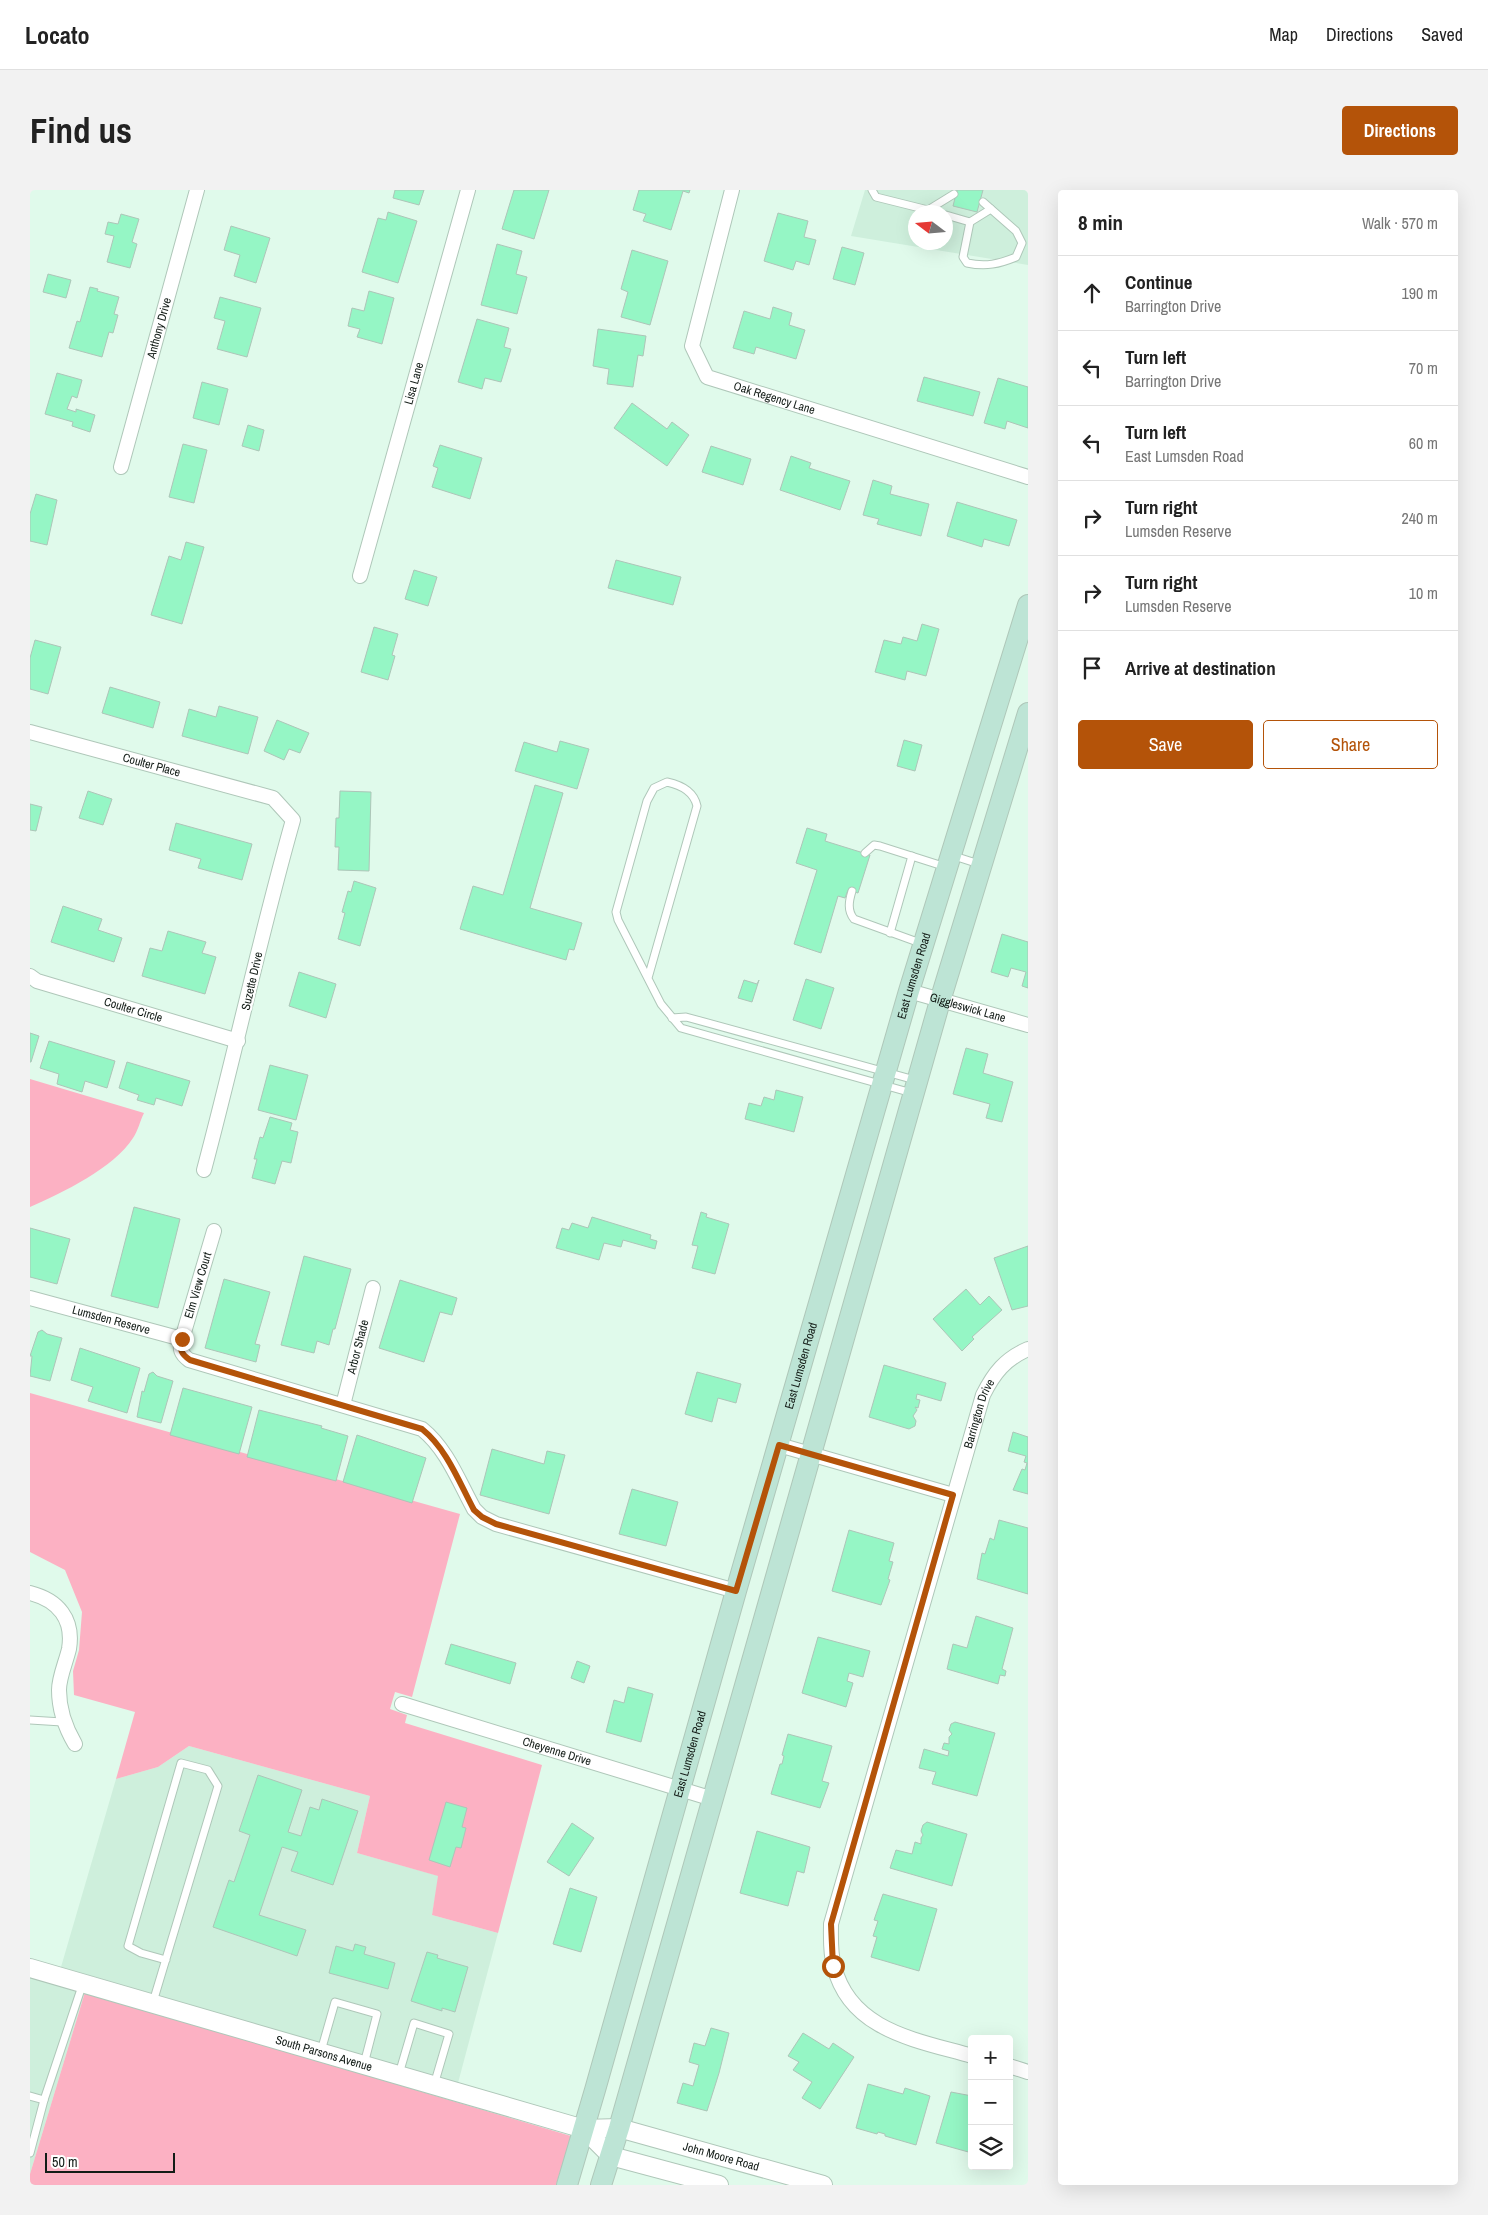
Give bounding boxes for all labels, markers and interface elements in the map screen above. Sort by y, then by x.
text: Locato [25,19,90,51]
text: Map [1269,22,1298,47]
text: Directions [1326,22,1393,47]
text: Saved [1421,22,1463,47]
button: Directions [1342,106,1458,155]
text: Find us [30,107,132,154]
north arrow [908,205,953,250]
text: 8 min [1078,208,1123,237]
text: Walk · 570 m [1362,212,1438,234]
text: Continue [1125,269,1193,295]
icon: ahead [1078,279,1106,307]
text: 190 m [1402,282,1438,304]
text: Barrington Drive [1125,295,1221,317]
street label: Anthony Drive [143,296,175,361]
text: Turn left [1125,344,1186,370]
icon: left [1078,354,1106,382]
text: 70 m [1409,357,1438,379]
street label: Lisa Lane [400,360,427,406]
text: Barrington Drive [1125,370,1221,392]
street label: Oak Regency Lane [732,378,817,418]
text: Turn left [1125,419,1186,445]
icon: left [1078,429,1106,457]
text: 60 m [1409,432,1438,454]
text: East Lumsden Road [1125,445,1244,467]
text: Turn right [1125,494,1197,520]
icon: right [1078,504,1106,532]
text: 240 m [1402,507,1438,529]
text: Lumsden Reserve [1125,520,1231,542]
text: Turn right [1125,569,1197,595]
icon: right [1078,579,1106,607]
text: 10 m [1409,582,1438,604]
text: Lumsden Reserve [1125,595,1231,617]
icon: arrive [1078,654,1106,682]
text: Arrive at destination [1125,655,1276,681]
button: Save [1078,720,1253,769]
button: Share [1263,720,1438,769]
street label: Coulter Place [121,750,182,781]
street label: East Lumsden Road [893,931,935,1021]
street label: Suzette Drive [237,950,267,1012]
street label: Giggleswick Lane [928,989,1008,1026]
street label: Coulter Circle [102,993,164,1026]
street label: Elm View Court [181,1250,215,1320]
street label: Lumsden Reserve [70,1302,152,1338]
street label: Arbor Shade [343,1318,373,1377]
street label: East Lumsden Road [781,1321,821,1411]
route end [171,1328,194,1351]
street label: Barrington Drive [960,1376,998,1450]
street label: East Lumsden Road [670,1709,710,1799]
street label: Cheyenne Drive [521,1733,593,1769]
route start [822,1955,845,1978]
street label: South Parsons Avenue [274,2032,374,2075]
map controls [968,2035,1013,2170]
button: + [968,2035,1013,2080]
button: − [968,2080,1013,2125]
button: layers [968,2125,1013,2170]
street label: John Moore Road [681,2138,761,2175]
scale bar [45,2150,175,2173]
text: 50 m [52,2153,78,2171]

